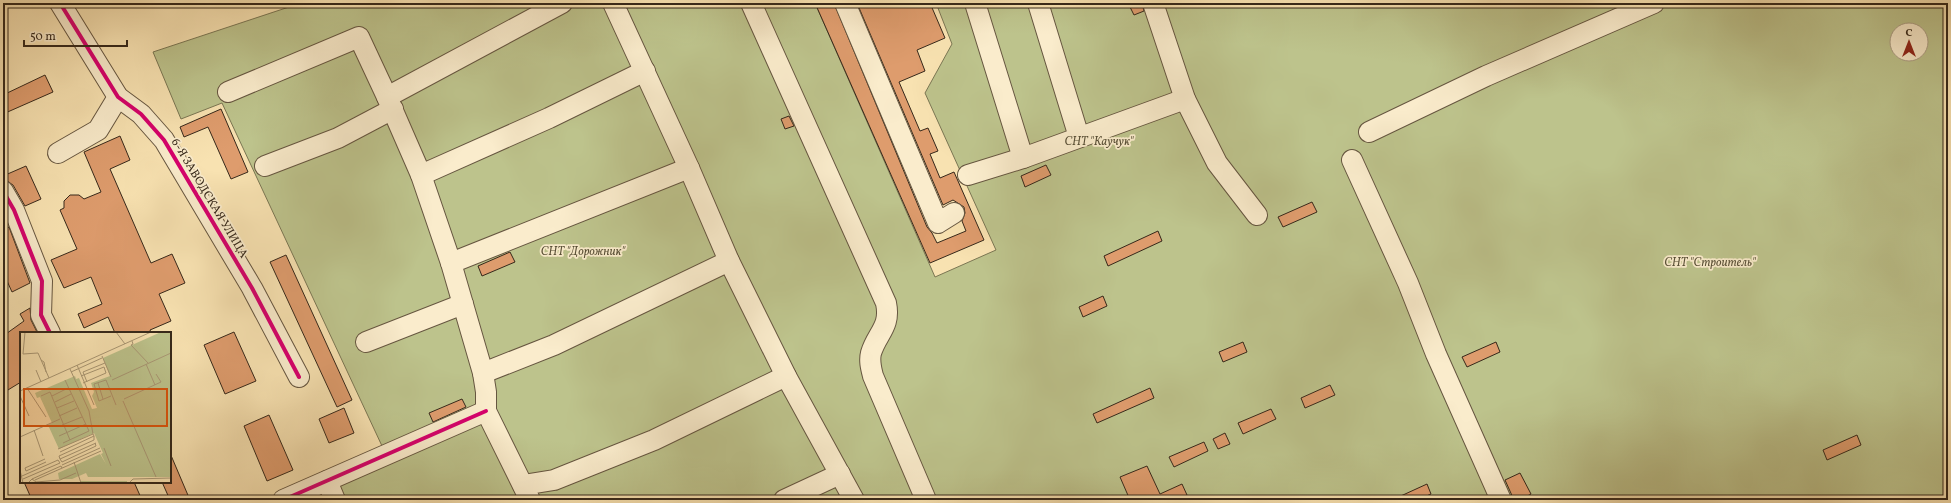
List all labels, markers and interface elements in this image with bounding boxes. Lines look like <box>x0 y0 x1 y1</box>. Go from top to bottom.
scale bar <box>24 22 127 48</box>
north arrow <box>1889 22 1929 62</box>
text: С <box>1905 26 1913 41</box>
text: 50 m <box>30 29 56 45</box>
park label: СНТ "Каучук" <box>1064 134 1135 150</box>
street label: 6-Я ЗАВОДСКАЯ УЛИЦА <box>167 136 252 262</box>
park label: СНТ "Дорожник" <box>541 244 626 260</box>
park label: СНТ "Строитель" <box>1664 255 1757 271</box>
inset map <box>20 332 171 483</box>

